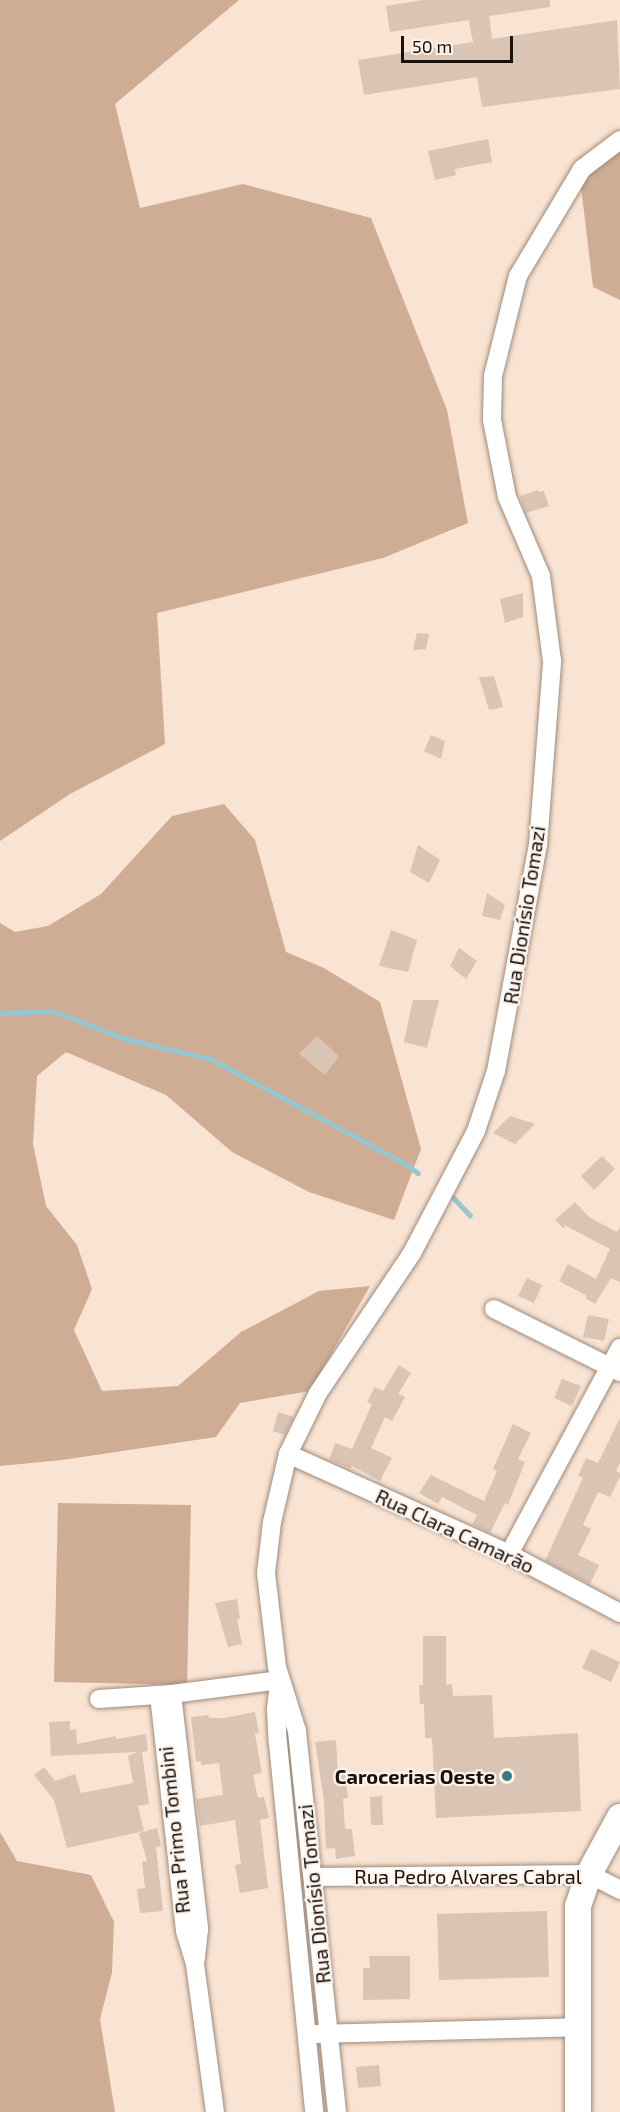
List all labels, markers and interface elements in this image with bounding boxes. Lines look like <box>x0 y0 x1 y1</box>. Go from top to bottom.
scale bar <box>404 24 516 62</box>
text: 50 m <box>412 35 452 57</box>
street label: Rua Dionísio Tomazi <box>498 824 550 1006</box>
street label: Rua Clara Camarão <box>372 1484 538 1578</box>
street label: Rua Primo Tombini <box>153 1745 195 1915</box>
place label: Carocerias Oeste <box>335 1764 495 1788</box>
marker: Carocerias Oeste <box>500 1769 514 1783</box>
street label: Rua Dionísio Tomazi <box>293 1803 335 1985</box>
street label: Rua Pedro Alvares Cabral <box>354 1864 582 1888</box>

